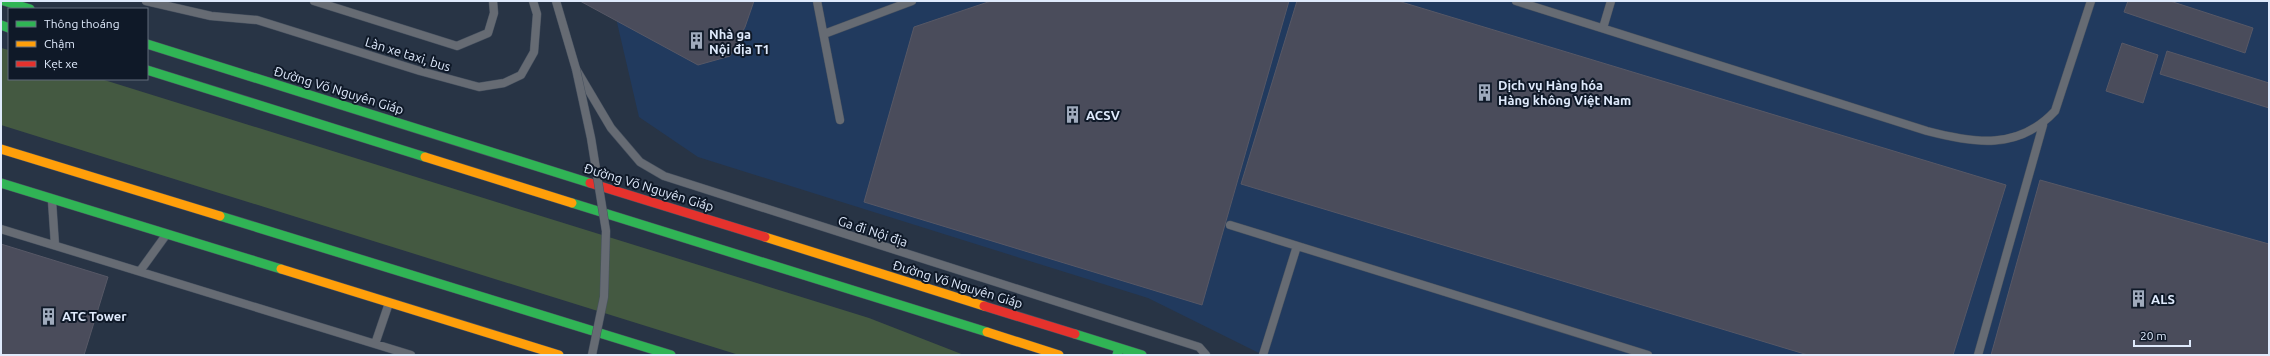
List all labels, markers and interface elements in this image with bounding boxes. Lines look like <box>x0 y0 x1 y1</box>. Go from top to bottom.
legend <box>8 8 148 80</box>
text: Thông thoáng <box>44 17 120 30</box>
place label: Nhà ga Nội địa T1 <box>709 27 770 56</box>
building icon: Nhà ga Nội địa T1 <box>686 31 706 51</box>
street label: Làn xe taxi, bus <box>363 34 453 75</box>
text: Chậm <box>44 37 75 51</box>
text: Kẹt xe <box>44 57 78 71</box>
street label: Đường Võ Nguyên Giáp <box>272 64 406 116</box>
place label: Dịch vụ Hàng hóa Hàng không Việt Nam <box>1498 78 1631 107</box>
building icon: Dịch vụ Hàng hóa Hàng không Việt Nam <box>1475 82 1495 102</box>
building icon: ACSV <box>1063 105 1083 125</box>
place label: ACSV <box>1086 108 1120 122</box>
street label: Đường Võ Nguyên Giáp <box>582 161 716 213</box>
street label: Ga đi Nội địa <box>836 213 910 250</box>
street label: Đường Võ Nguyên Giáp <box>891 258 1025 310</box>
building icon: ALS <box>2128 289 2148 309</box>
place label: ALS <box>2151 292 2175 306</box>
building icon: ATC Tower <box>39 306 59 326</box>
place label: ATC Tower <box>62 309 127 323</box>
scale bar <box>2134 322 2190 348</box>
text: 20 m <box>2140 329 2167 342</box>

